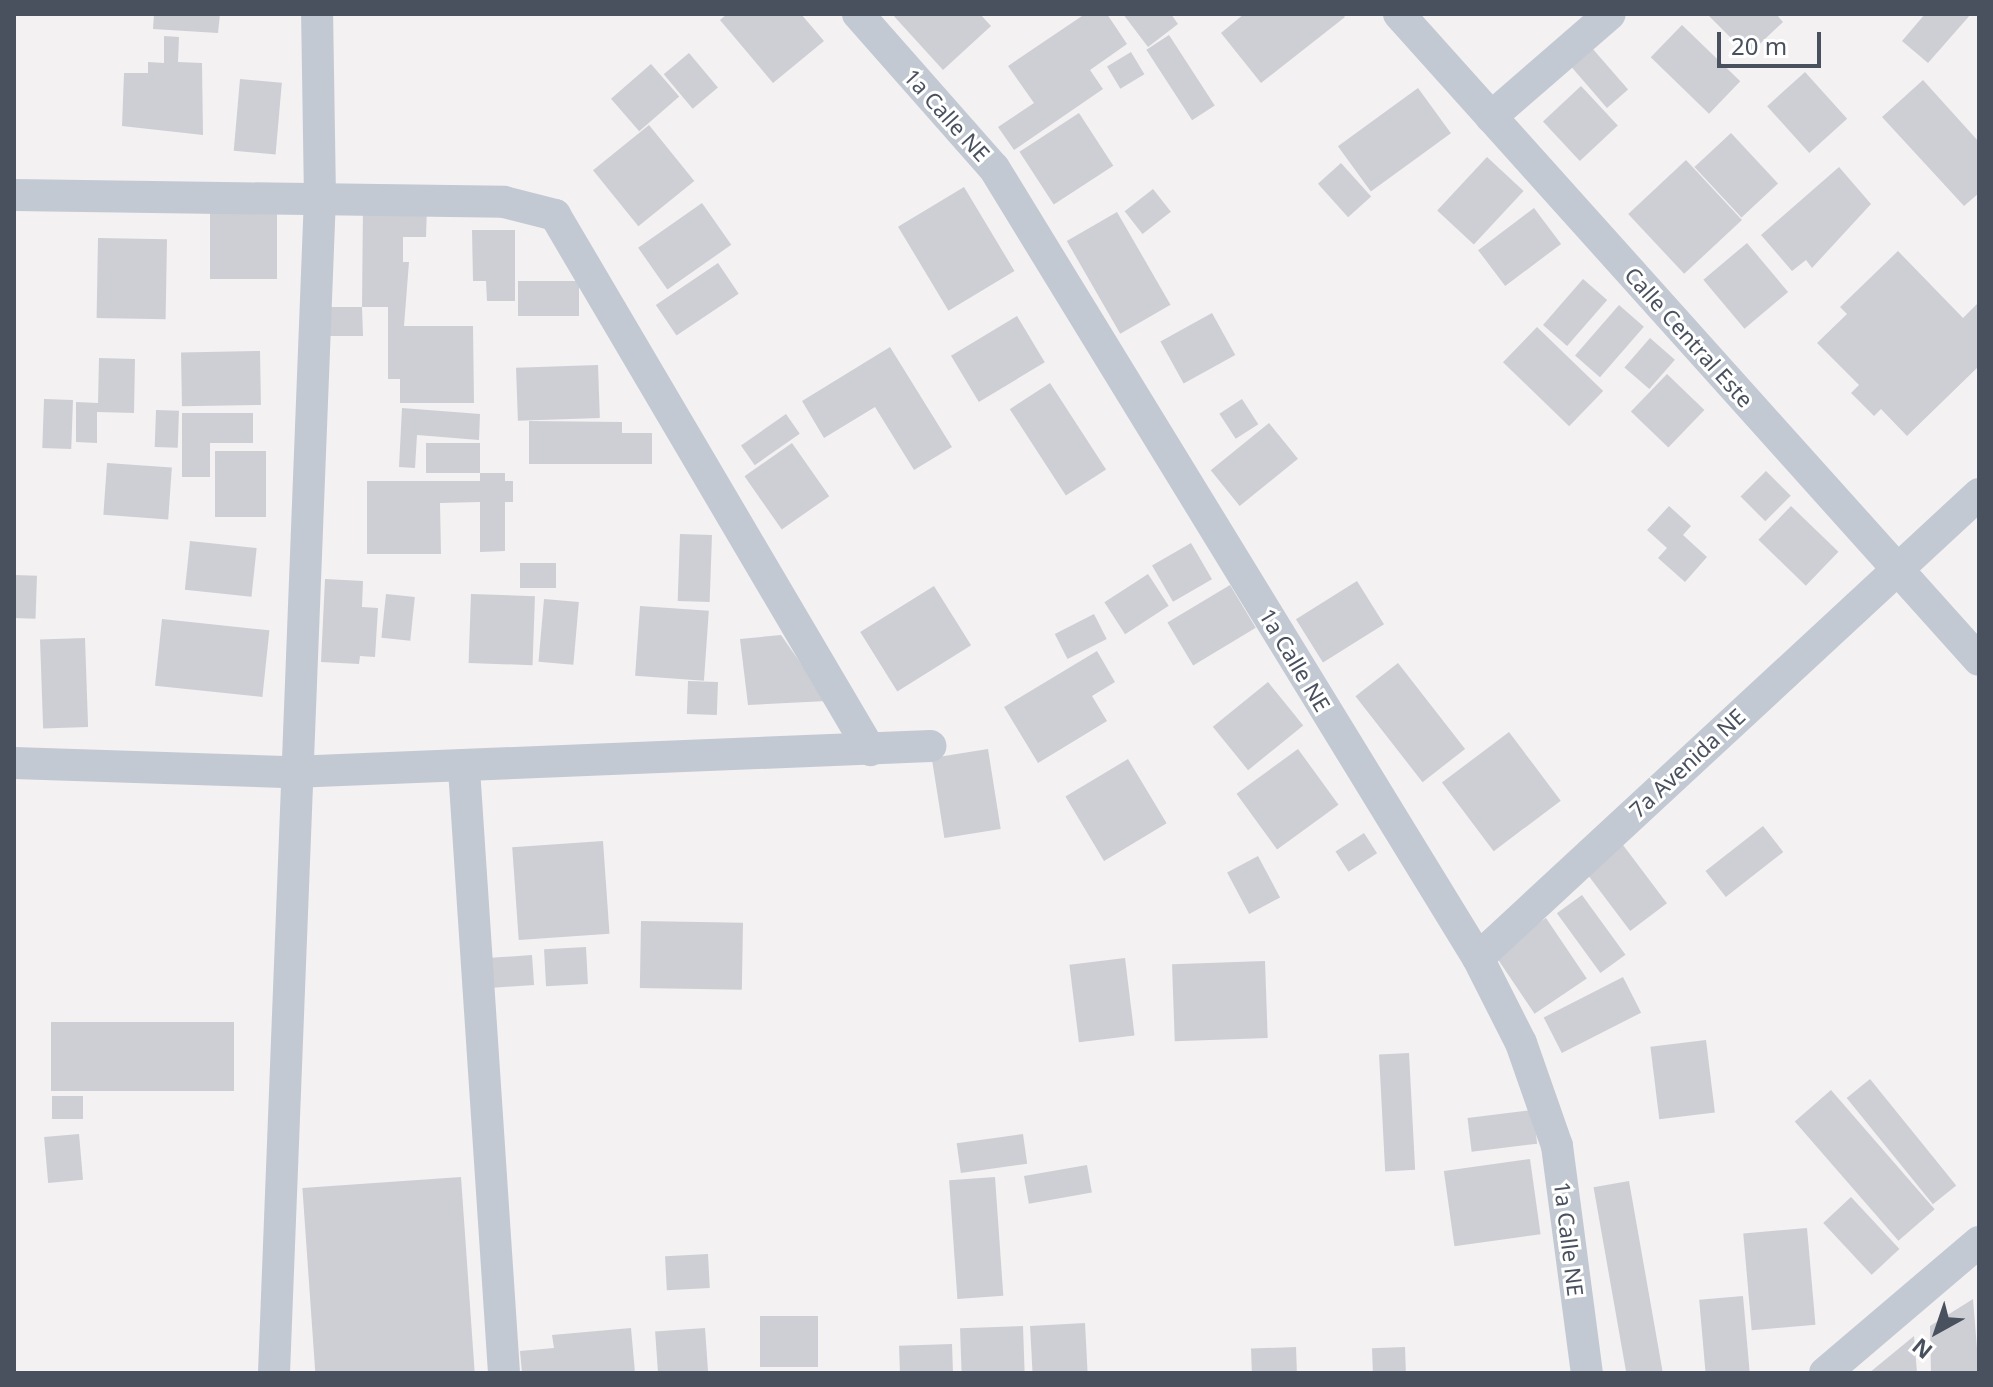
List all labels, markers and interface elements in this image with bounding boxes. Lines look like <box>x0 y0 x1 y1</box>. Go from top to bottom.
scale bar <box>1721 16 1825 66</box>
text: 20 m <box>1731 29 1787 62</box>
street label: 1a Calle NE <box>899 63 995 167</box>
street label: Calle Central Este <box>1619 262 1759 412</box>
street label: 1a Calle NE <box>1254 604 1336 716</box>
street label: 7a Avenida NE <box>1624 703 1750 823</box>
street label: 1a Calle NE <box>1549 1180 1589 1298</box>
north arrow <box>1897 1291 1977 1371</box>
text: N <box>1905 1332 1938 1367</box>

